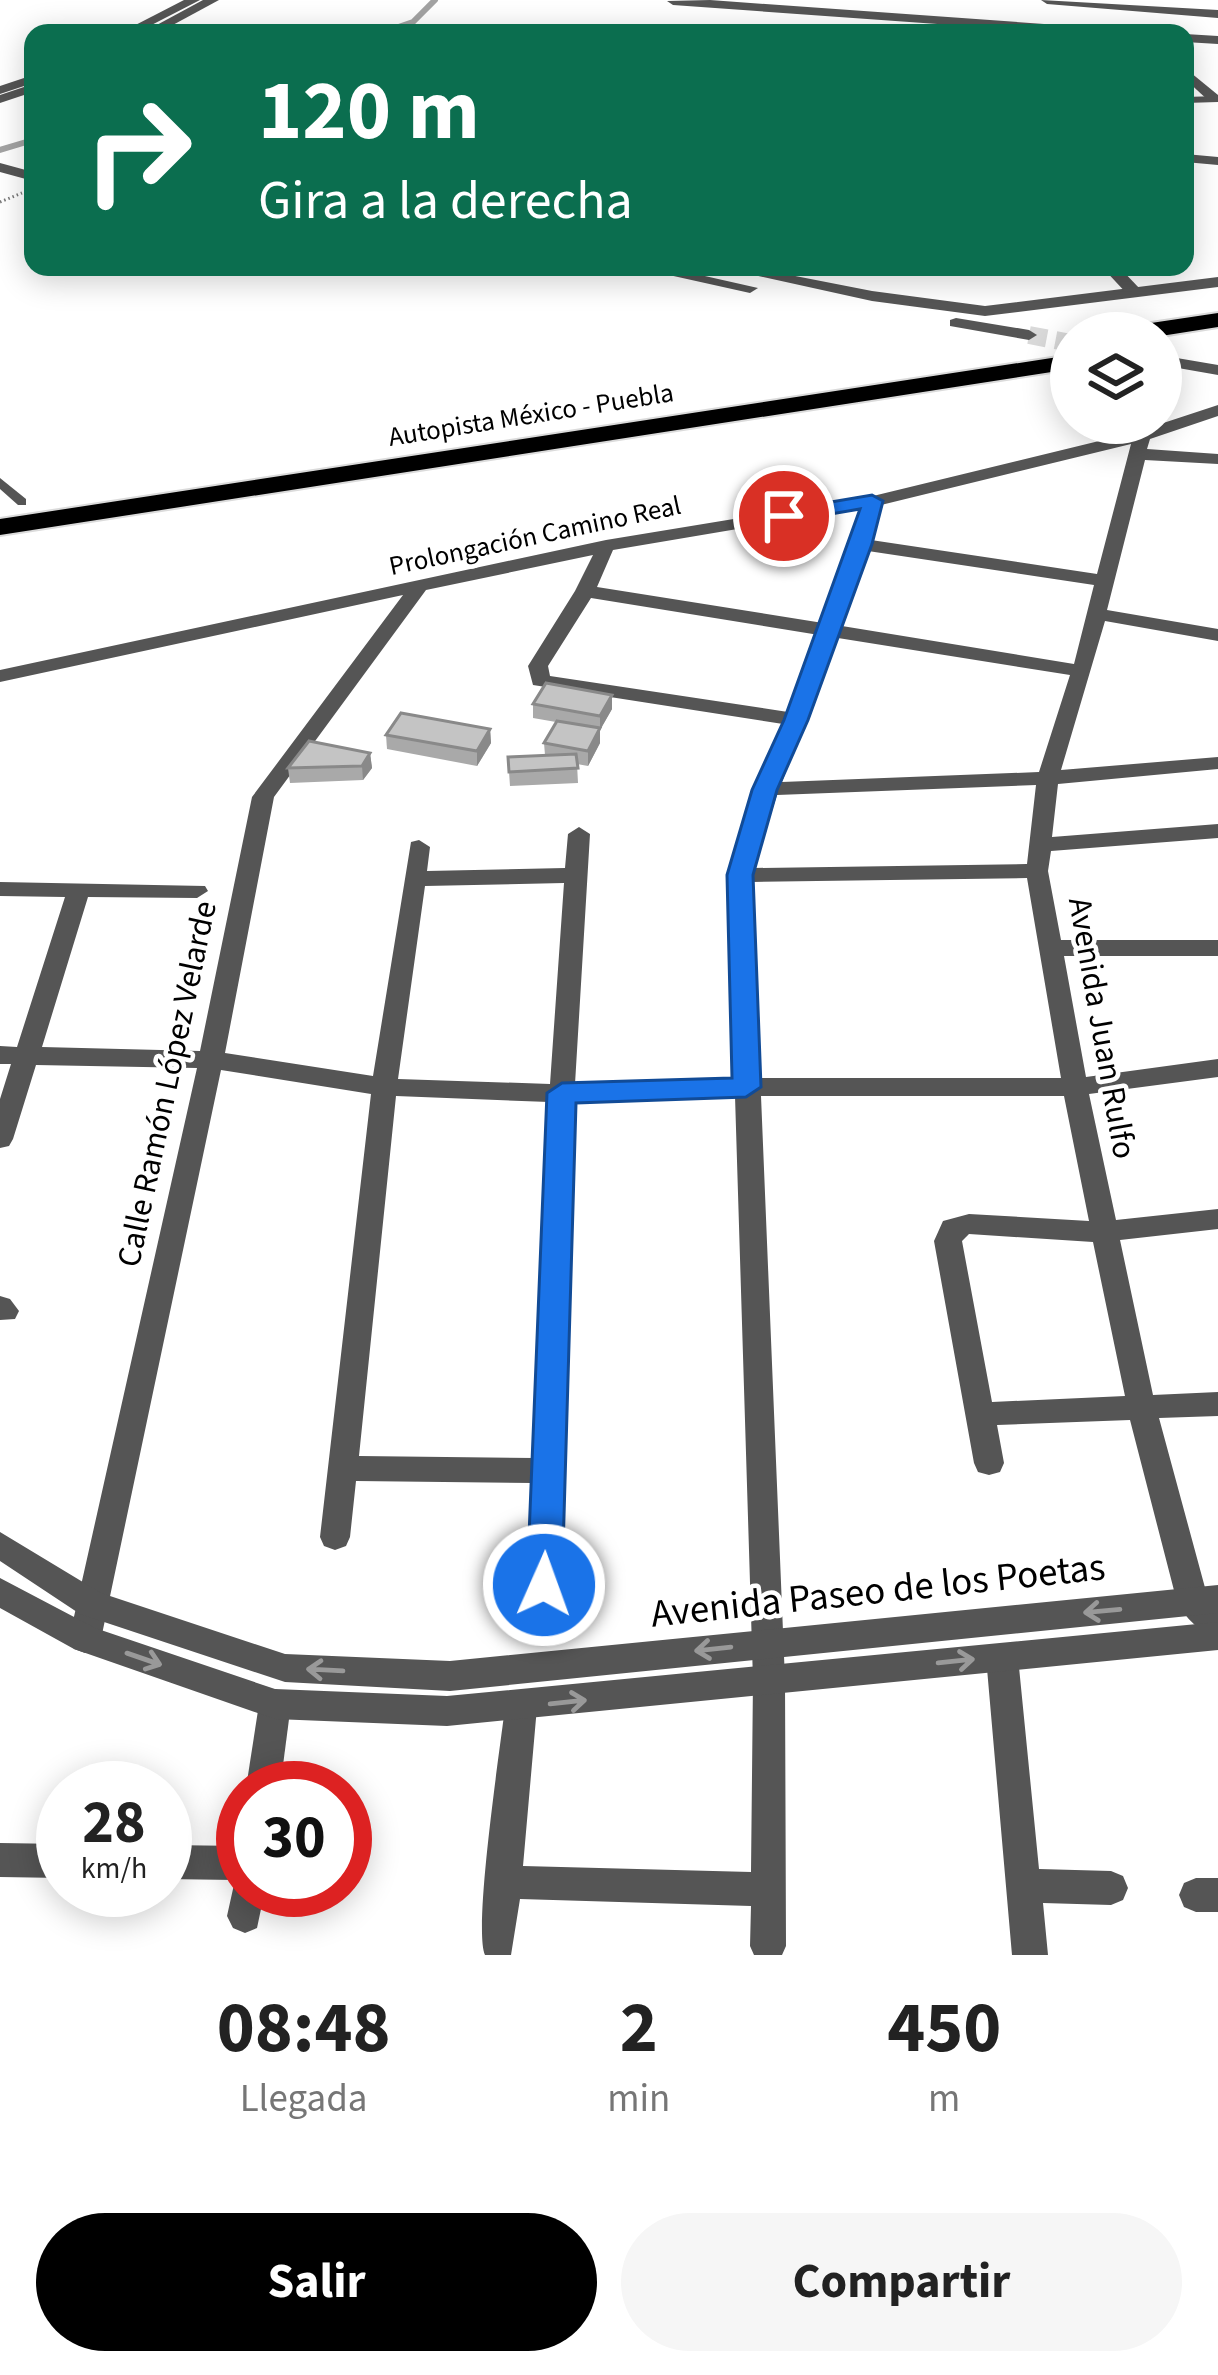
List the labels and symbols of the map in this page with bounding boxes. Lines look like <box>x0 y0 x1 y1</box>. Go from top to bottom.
street label: Autopista México - Puebla <box>386 373 676 457</box>
pin <box>733 465 835 567</box>
street label: Prolongación Camino Real <box>386 486 684 586</box>
street label: Avenida Juan Rulfo <box>1056 894 1148 1162</box>
street label: Calle Ramón López Velarde <box>105 897 229 1271</box>
position arrow <box>481 1522 607 1648</box>
street label: Avenida Paseo de los Poetas <box>648 1539 1108 1643</box>
one-way arrow <box>1083 1600 1122 1623</box>
one-way arrow <box>695 1638 734 1661</box>
one-way arrow <box>125 1650 162 1671</box>
one-way arrow <box>936 1650 975 1672</box>
one-way arrow <box>306 1658 345 1681</box>
one-way arrow <box>548 1690 587 1712</box>
speed limit sign: 30 <box>216 1761 372 1917</box>

